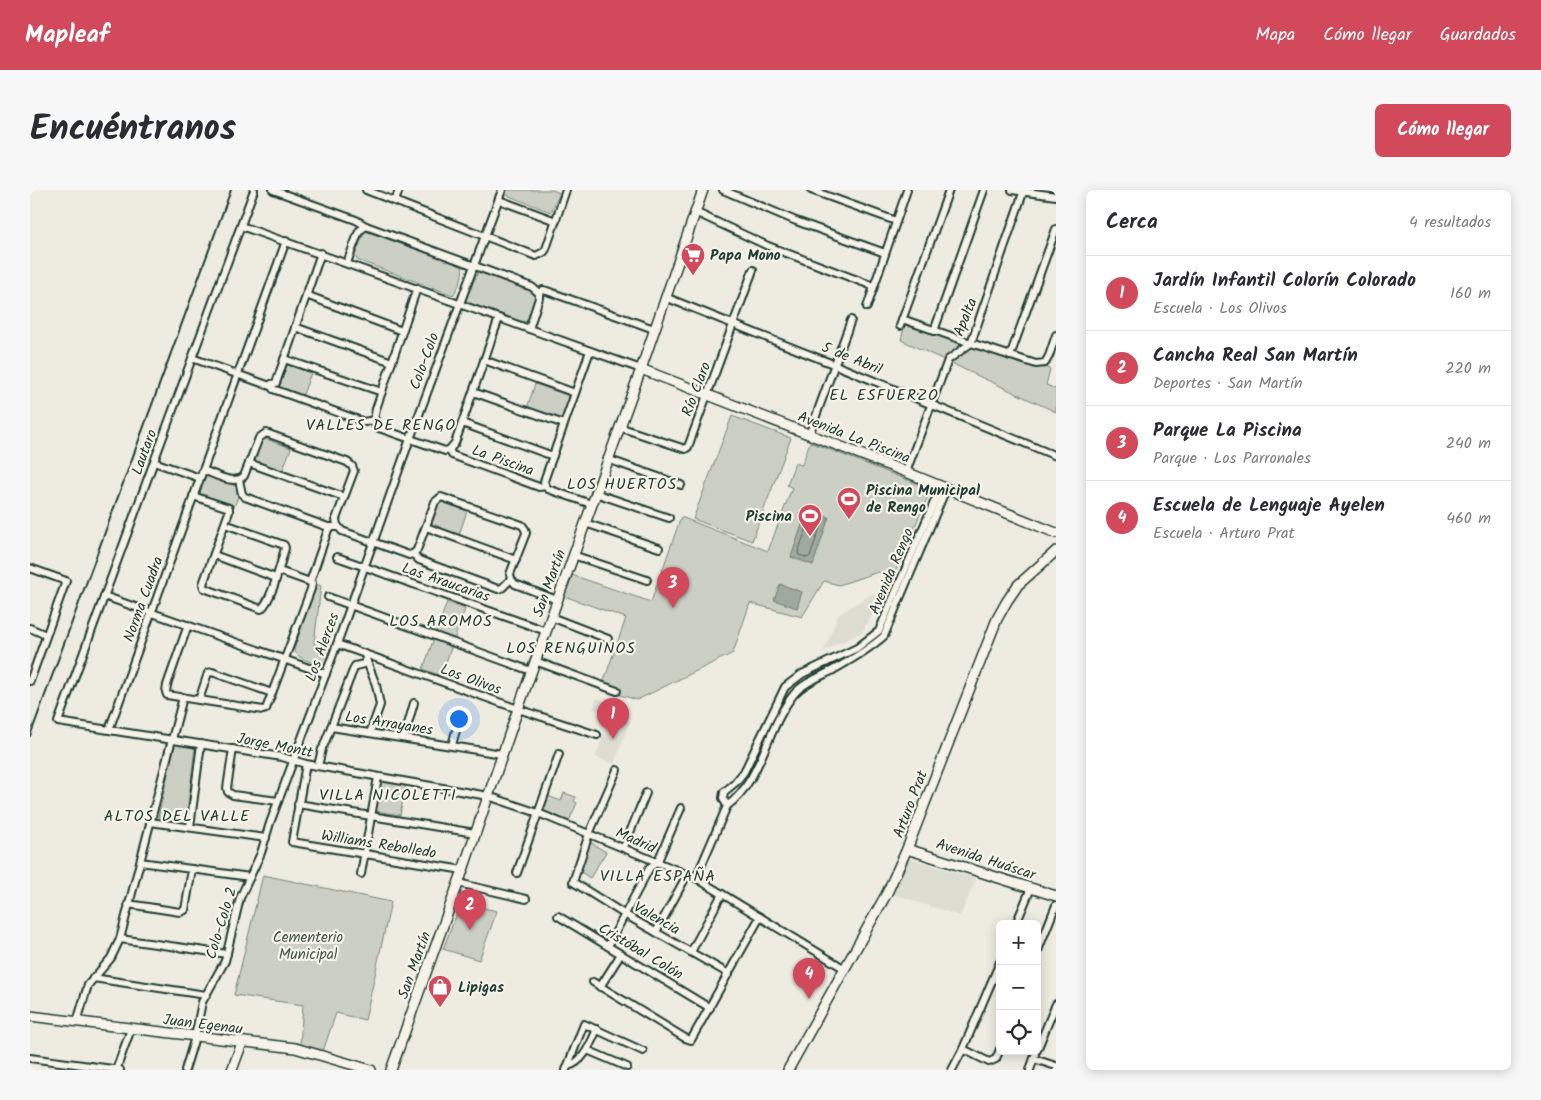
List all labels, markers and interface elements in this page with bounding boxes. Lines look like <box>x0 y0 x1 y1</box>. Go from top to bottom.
text: Mapleaf <box>25 16 109 55</box>
text: Mapa <box>1256 21 1295 50</box>
text: Cómo llegar <box>1323 21 1412 50</box>
text: Guardados <box>1440 21 1516 50</box>
text: Encuéntranos <box>30 102 236 158</box>
button: Cómo llegar <box>1375 104 1511 157</box>
text: Cerca <box>1106 206 1158 239</box>
text: 4 resultados <box>1409 210 1491 235</box>
supermarket icon: Papa Mono <box>680 242 706 276</box>
place label: Papa Mono <box>710 244 781 268</box>
text: Jardín Infantil Colorín Colorado <box>1153 266 1416 296</box>
text: 1 <box>1120 281 1124 306</box>
text: 160 m <box>1450 281 1491 306</box>
street label: Apalta <box>947 294 985 340</box>
text: Escuela · Los Olivos <box>1153 296 1287 321</box>
street label: Colo-Colo <box>404 329 446 393</box>
street label: 5 de Abril <box>818 336 886 382</box>
text: Cancha Real San Martín <box>1153 341 1358 371</box>
text: 2 <box>1117 356 1127 381</box>
text: 220 m <box>1445 356 1491 381</box>
street label: Río Claro <box>676 358 718 420</box>
text: Deportes · San Martín <box>1153 371 1302 396</box>
district label: EL ESFUERZO <box>829 383 939 408</box>
street label: Avenida La Piscina <box>794 405 913 470</box>
district label: VALLES DE RENGO <box>306 413 456 438</box>
text: Parque La Piscina <box>1153 416 1302 446</box>
street label: Lautaro <box>126 426 164 479</box>
text: 3 <box>1118 431 1126 456</box>
text: 240 m <box>1446 431 1491 456</box>
street label: La Piscina <box>468 439 537 483</box>
text: Parque · Los Parronales <box>1153 446 1311 471</box>
district label: LOS HUERTOS <box>567 472 677 497</box>
place label: Piscina Municipal de Rengo <box>866 479 980 520</box>
sports icon: Piscina Municipal de Rengo <box>836 486 862 520</box>
text: Escuela de Lenguaje Ayelen <box>1153 491 1385 521</box>
sports icon: Piscina <box>797 503 823 537</box>
place label: Piscina <box>746 505 792 529</box>
text: 4 <box>1118 506 1126 531</box>
text: 460 m <box>1446 506 1491 531</box>
text: Escuela · Arturo Prat <box>1153 521 1295 546</box>
street label: Avenida Rengo <box>863 524 921 618</box>
street label: San Martín <box>527 546 573 620</box>
street label: Norma Cuadra <box>117 553 171 646</box>
street label: Las Araucarias <box>398 557 493 609</box>
pin: 3 <box>657 567 689 608</box>
street label: Los Alerces <box>299 609 347 685</box>
district label: LOS AROMOS <box>389 609 493 634</box>
district label: LOS RENGUINOS <box>506 636 636 661</box>
street label: Los Olivos <box>437 658 505 702</box>
pin: 1 <box>597 698 629 739</box>
street label: Los Arrayanes <box>343 705 435 743</box>
your location <box>446 706 472 732</box>
street label: Jorge Montt <box>235 727 315 765</box>
street label: Arturo Prat <box>887 767 935 842</box>
district label: VILLA NICOLETTI <box>319 783 457 808</box>
district label: ALTOS DEL VALLE <box>104 804 250 829</box>
street label: Madrid <box>611 821 660 861</box>
street label: Williams Rebolledo <box>320 824 438 866</box>
street label: Avenida Huáscar <box>933 833 1040 888</box>
district label: VILLA ESPAÑA <box>600 864 716 889</box>
street label: Colo-Colo 2 <box>200 884 244 962</box>
pin: 2 <box>454 889 486 930</box>
street label: Valencia <box>629 896 684 942</box>
street label: Cristóbal Colón <box>593 917 688 987</box>
map controls <box>996 920 1041 1055</box>
button: + <box>996 920 1041 965</box>
park label: Cementerio Municipal <box>273 926 343 967</box>
street label: San Martín <box>392 928 438 1002</box>
pin: 4 <box>793 958 825 999</box>
button: − <box>996 965 1041 1010</box>
shop icon: Lipigas <box>427 974 453 1008</box>
place label: Lipigas <box>458 976 504 1000</box>
street label: Juan Egenau <box>162 1008 244 1042</box>
button: locate <box>996 1010 1041 1055</box>

